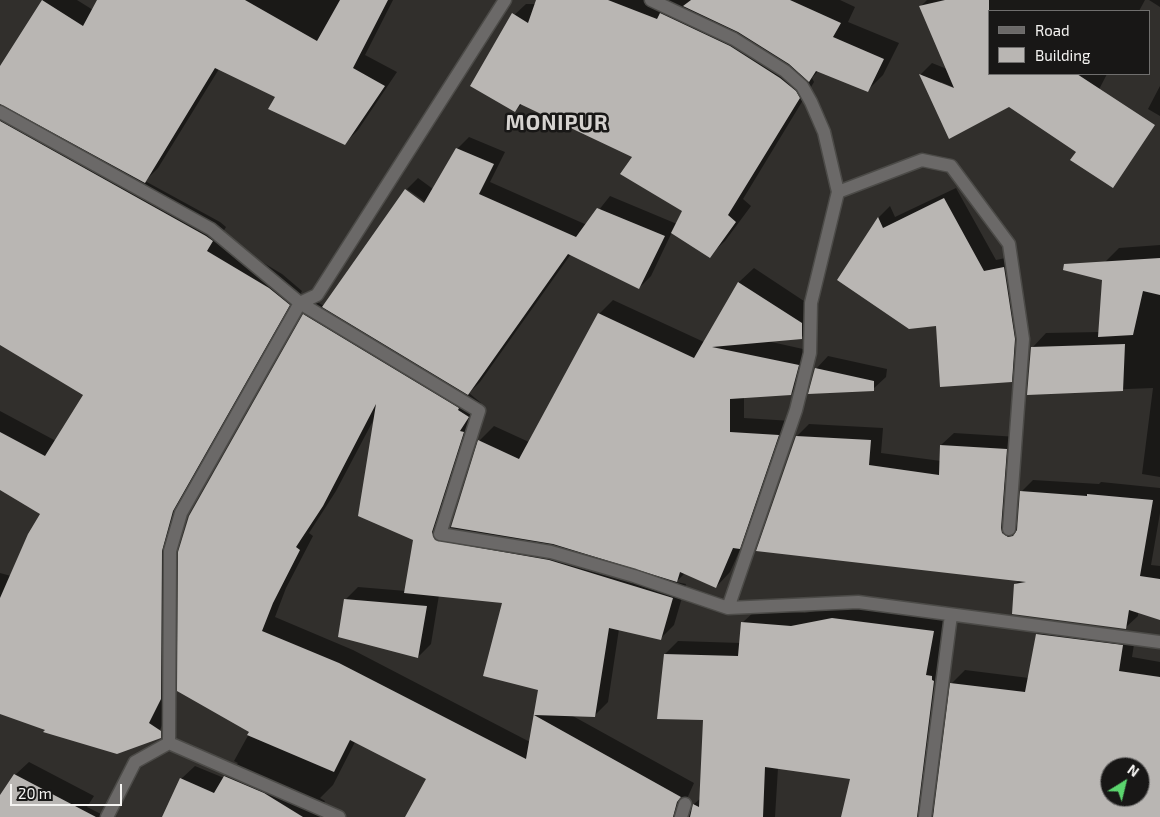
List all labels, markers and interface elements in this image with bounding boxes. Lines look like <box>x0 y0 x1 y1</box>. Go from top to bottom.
legend <box>988 10 1150 75</box>
text: Road <box>1035 21 1070 39</box>
text: Building <box>1035 46 1090 64</box>
district label: MONIPUR <box>505 110 609 136</box>
north arrow <box>1100 757 1150 807</box>
text: N <box>1124 760 1143 780</box>
scale bar <box>12 774 125 806</box>
text: 20 m <box>18 784 52 802</box>

